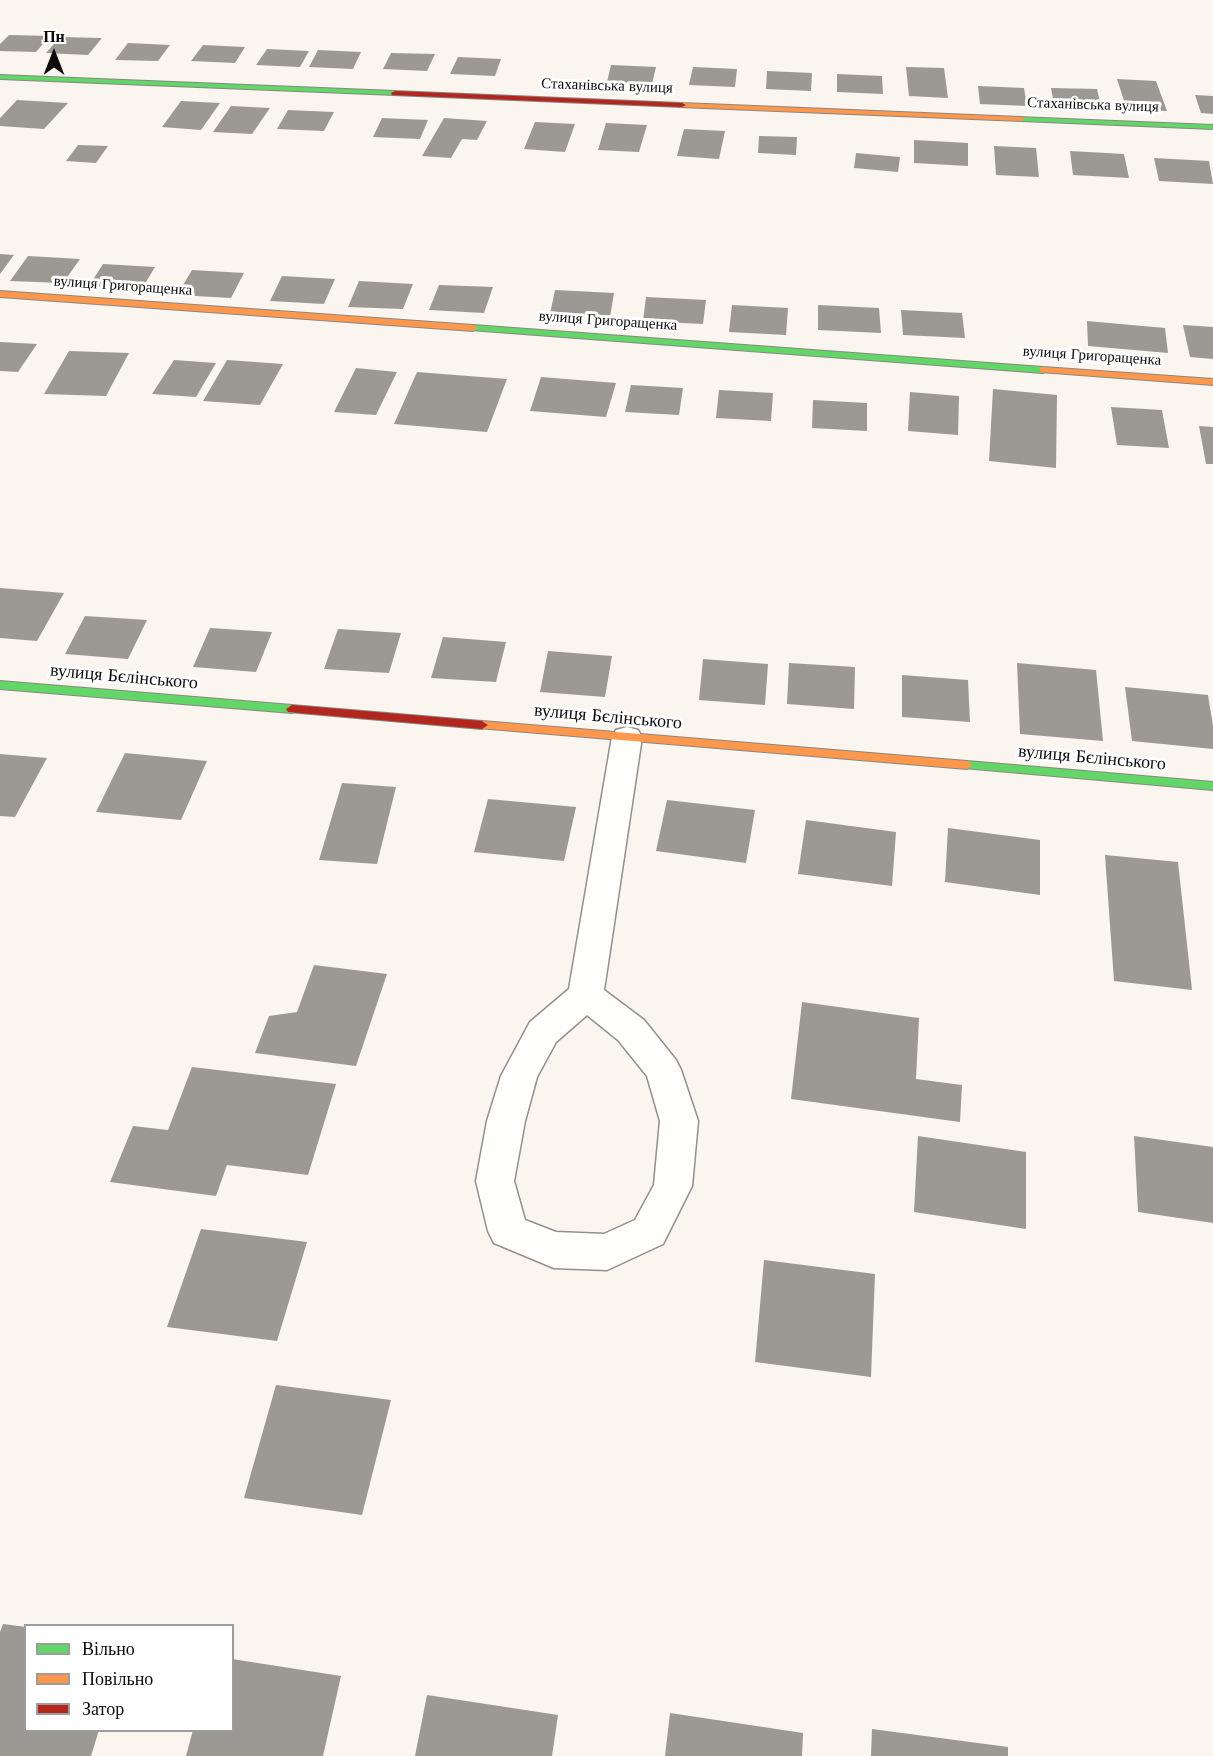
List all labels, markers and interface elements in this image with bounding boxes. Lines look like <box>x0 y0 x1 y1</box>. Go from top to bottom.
north arrow <box>24 24 84 84</box>
text: Пн <box>43 26 65 46</box>
street label: Стаханівська вулиця <box>541 75 673 97</box>
street label: Стаханівська вулиця <box>1027 94 1159 116</box>
street label: вулиця Григоращенка <box>53 272 193 300</box>
street label: вулиця Григоращенка <box>538 307 678 335</box>
street label: вулиця Григоращенка <box>1022 342 1162 370</box>
street label: вулиця Бєлінського <box>49 660 199 694</box>
street label: вулиця Бєлінського <box>533 700 683 734</box>
street label: вулиця Бєлінського <box>1017 741 1167 775</box>
legend <box>24 1624 234 1732</box>
text: Вільно <box>82 1638 135 1660</box>
text: Повільно <box>82 1668 153 1690</box>
text: Затор <box>82 1698 124 1720</box>

